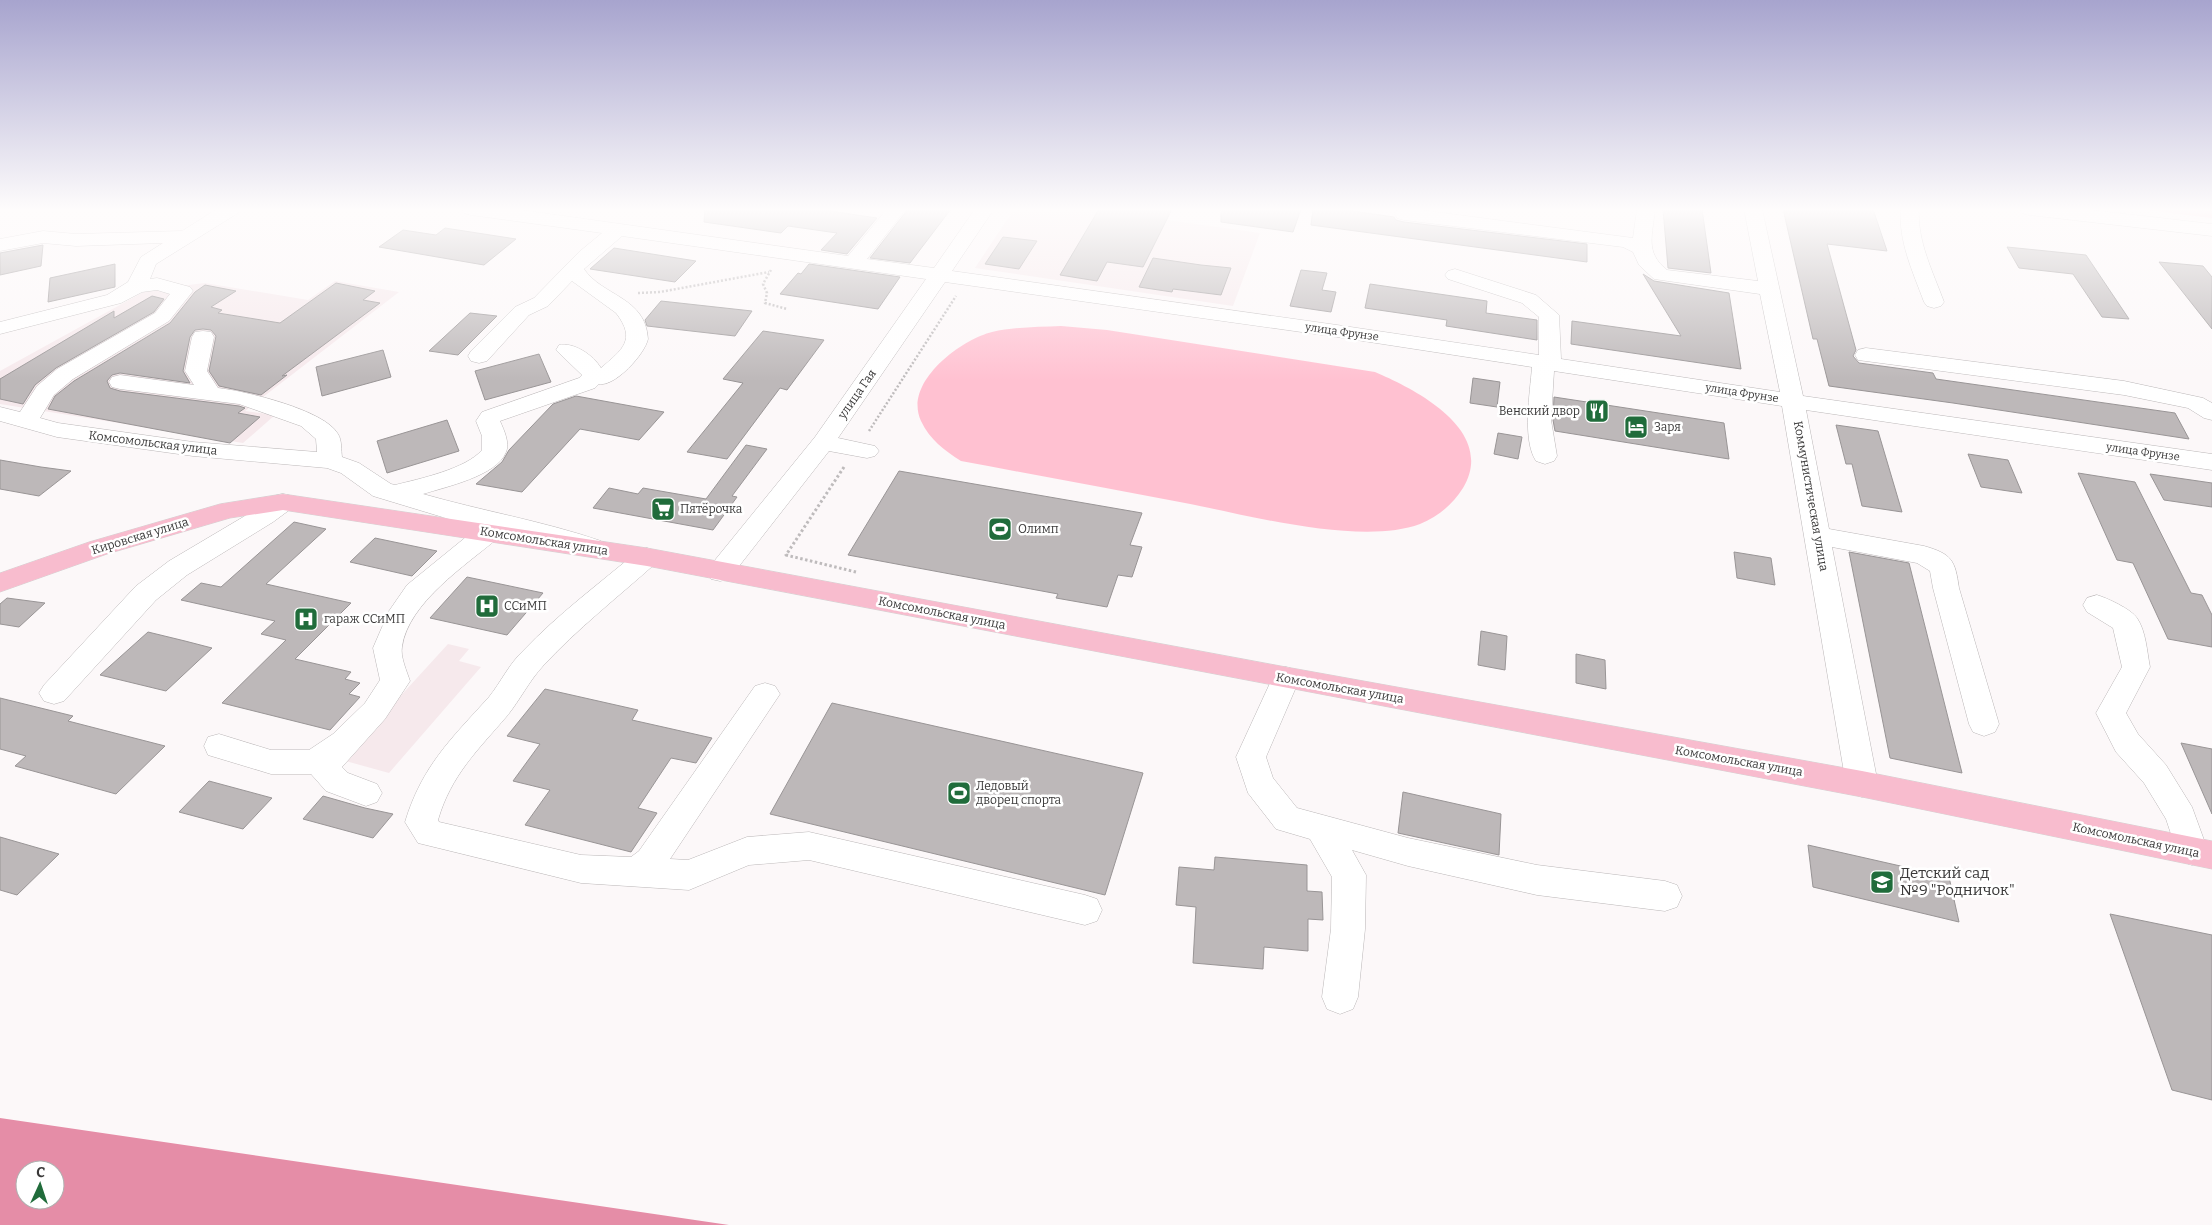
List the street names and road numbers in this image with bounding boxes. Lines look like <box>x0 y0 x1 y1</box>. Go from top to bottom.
street label: улица Фрунзе <box>1303 320 1380 344</box>
street label: улица Гая <box>834 366 879 422</box>
street label: улица Фрунзе <box>1703 381 1780 405</box>
street label: Коммунистическая улица <box>1791 420 1831 573</box>
street label: Комсомольская улица <box>88 428 218 458</box>
street label: улица Фрунзе <box>2104 440 2181 464</box>
street label: Кировская улица <box>90 514 191 557</box>
street label: Комсомольская улица <box>479 524 609 558</box>
street label: Комсомольская улица <box>877 594 1007 632</box>
street label: Комсомольская улица <box>1275 670 1405 706</box>
street label: Комсомольская улица <box>1674 743 1804 779</box>
street label: Комсомольская улица <box>2071 820 2201 860</box>

